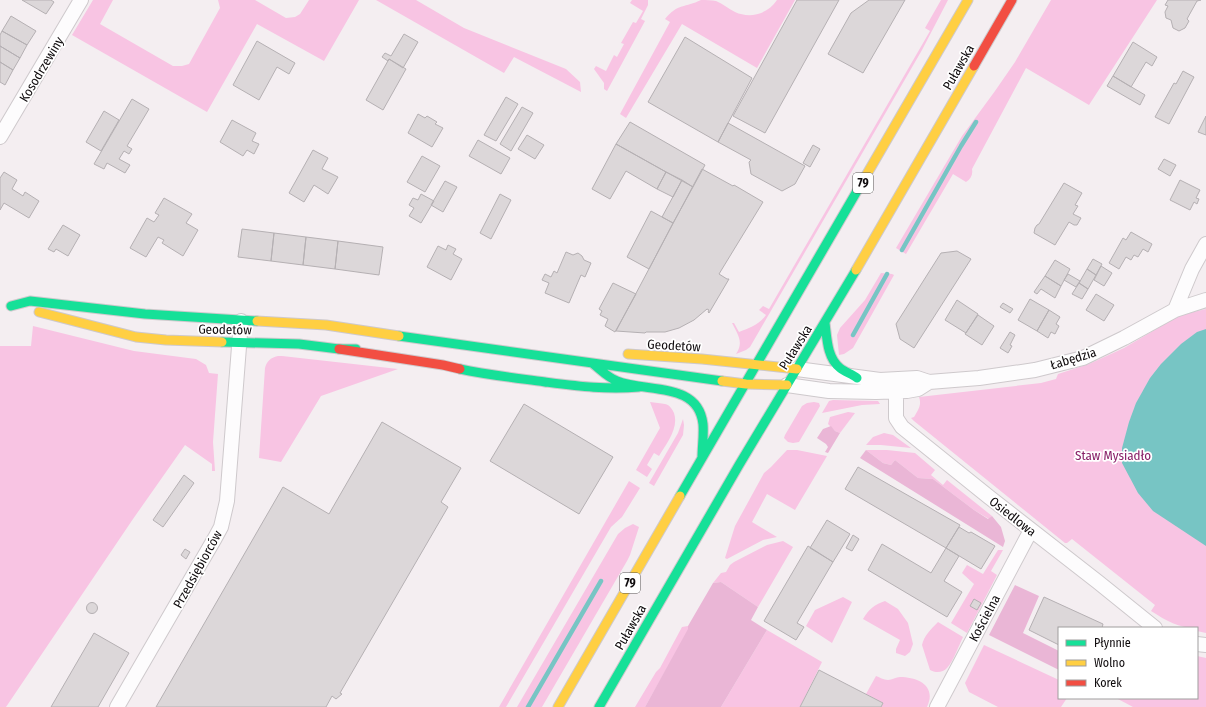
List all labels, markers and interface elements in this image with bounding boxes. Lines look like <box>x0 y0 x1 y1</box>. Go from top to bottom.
street label: Kosodrzewiny <box>16 34 67 104</box>
street label: Puławska <box>940 42 977 92</box>
road number: 79 <box>853 173 873 193</box>
street label: Geodetów <box>198 322 252 337</box>
street label: Puławska <box>776 322 815 372</box>
street label: Geodetów <box>647 337 702 354</box>
street label: Łabędzia <box>1048 344 1098 373</box>
park label: Staw Mysiadło <box>1075 448 1151 463</box>
street label: Osiedlowa <box>986 493 1039 539</box>
street label: Przedsiębiorców <box>170 527 225 611</box>
road number: 79 <box>620 573 640 593</box>
street label: Kościelna <box>966 592 1003 644</box>
street label: Puławska <box>612 602 649 652</box>
legend <box>1058 627 1198 699</box>
text: Płynnie <box>1094 636 1131 650</box>
text: Wolno <box>1094 656 1125 670</box>
text: Korek <box>1094 676 1122 690</box>

